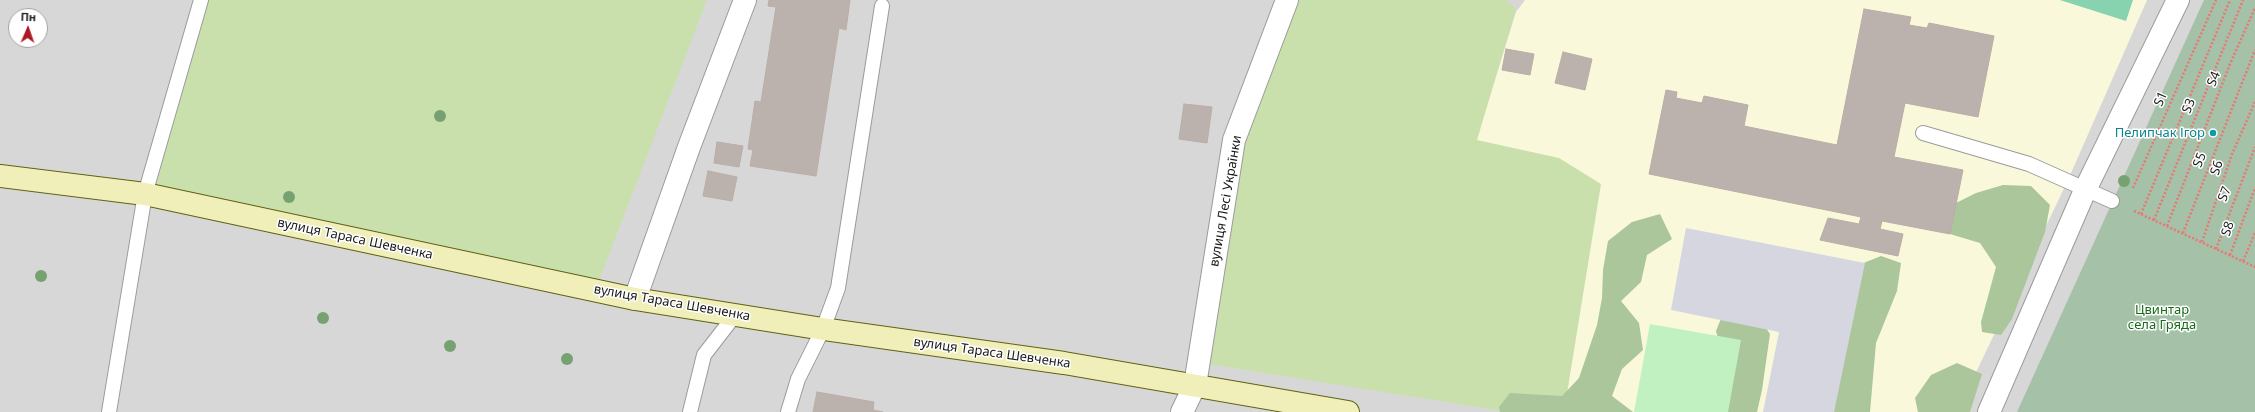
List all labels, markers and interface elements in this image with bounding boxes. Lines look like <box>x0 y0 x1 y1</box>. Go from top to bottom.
north arrow <box>8 8 48 48</box>
text: Пн <box>20 9 36 24</box>
street label: S4 <box>2204 69 2224 89</box>
street label: S1 <box>2151 89 2171 109</box>
street label: S3 <box>2179 96 2199 116</box>
place label: Пелипчак Ігор <box>2115 125 2205 141</box>
marker: Пелипчак Ігор <box>2208 128 2218 138</box>
street label: вулиця Лесі Українки <box>1207 134 1245 268</box>
street label: S5 <box>2190 150 2210 170</box>
street label: S6 <box>2207 159 2227 177</box>
street label: S7 <box>2215 184 2235 204</box>
street label: вулиця Тараса Шевченка <box>276 215 434 263</box>
street label: S8 <box>2218 220 2238 238</box>
street label: вулиця Тараса Шевченка <box>593 282 751 324</box>
park label: Цвинтар села Гряда <box>2128 302 2196 333</box>
street label: вулиця Тараса Шевченка <box>912 334 1072 372</box>

